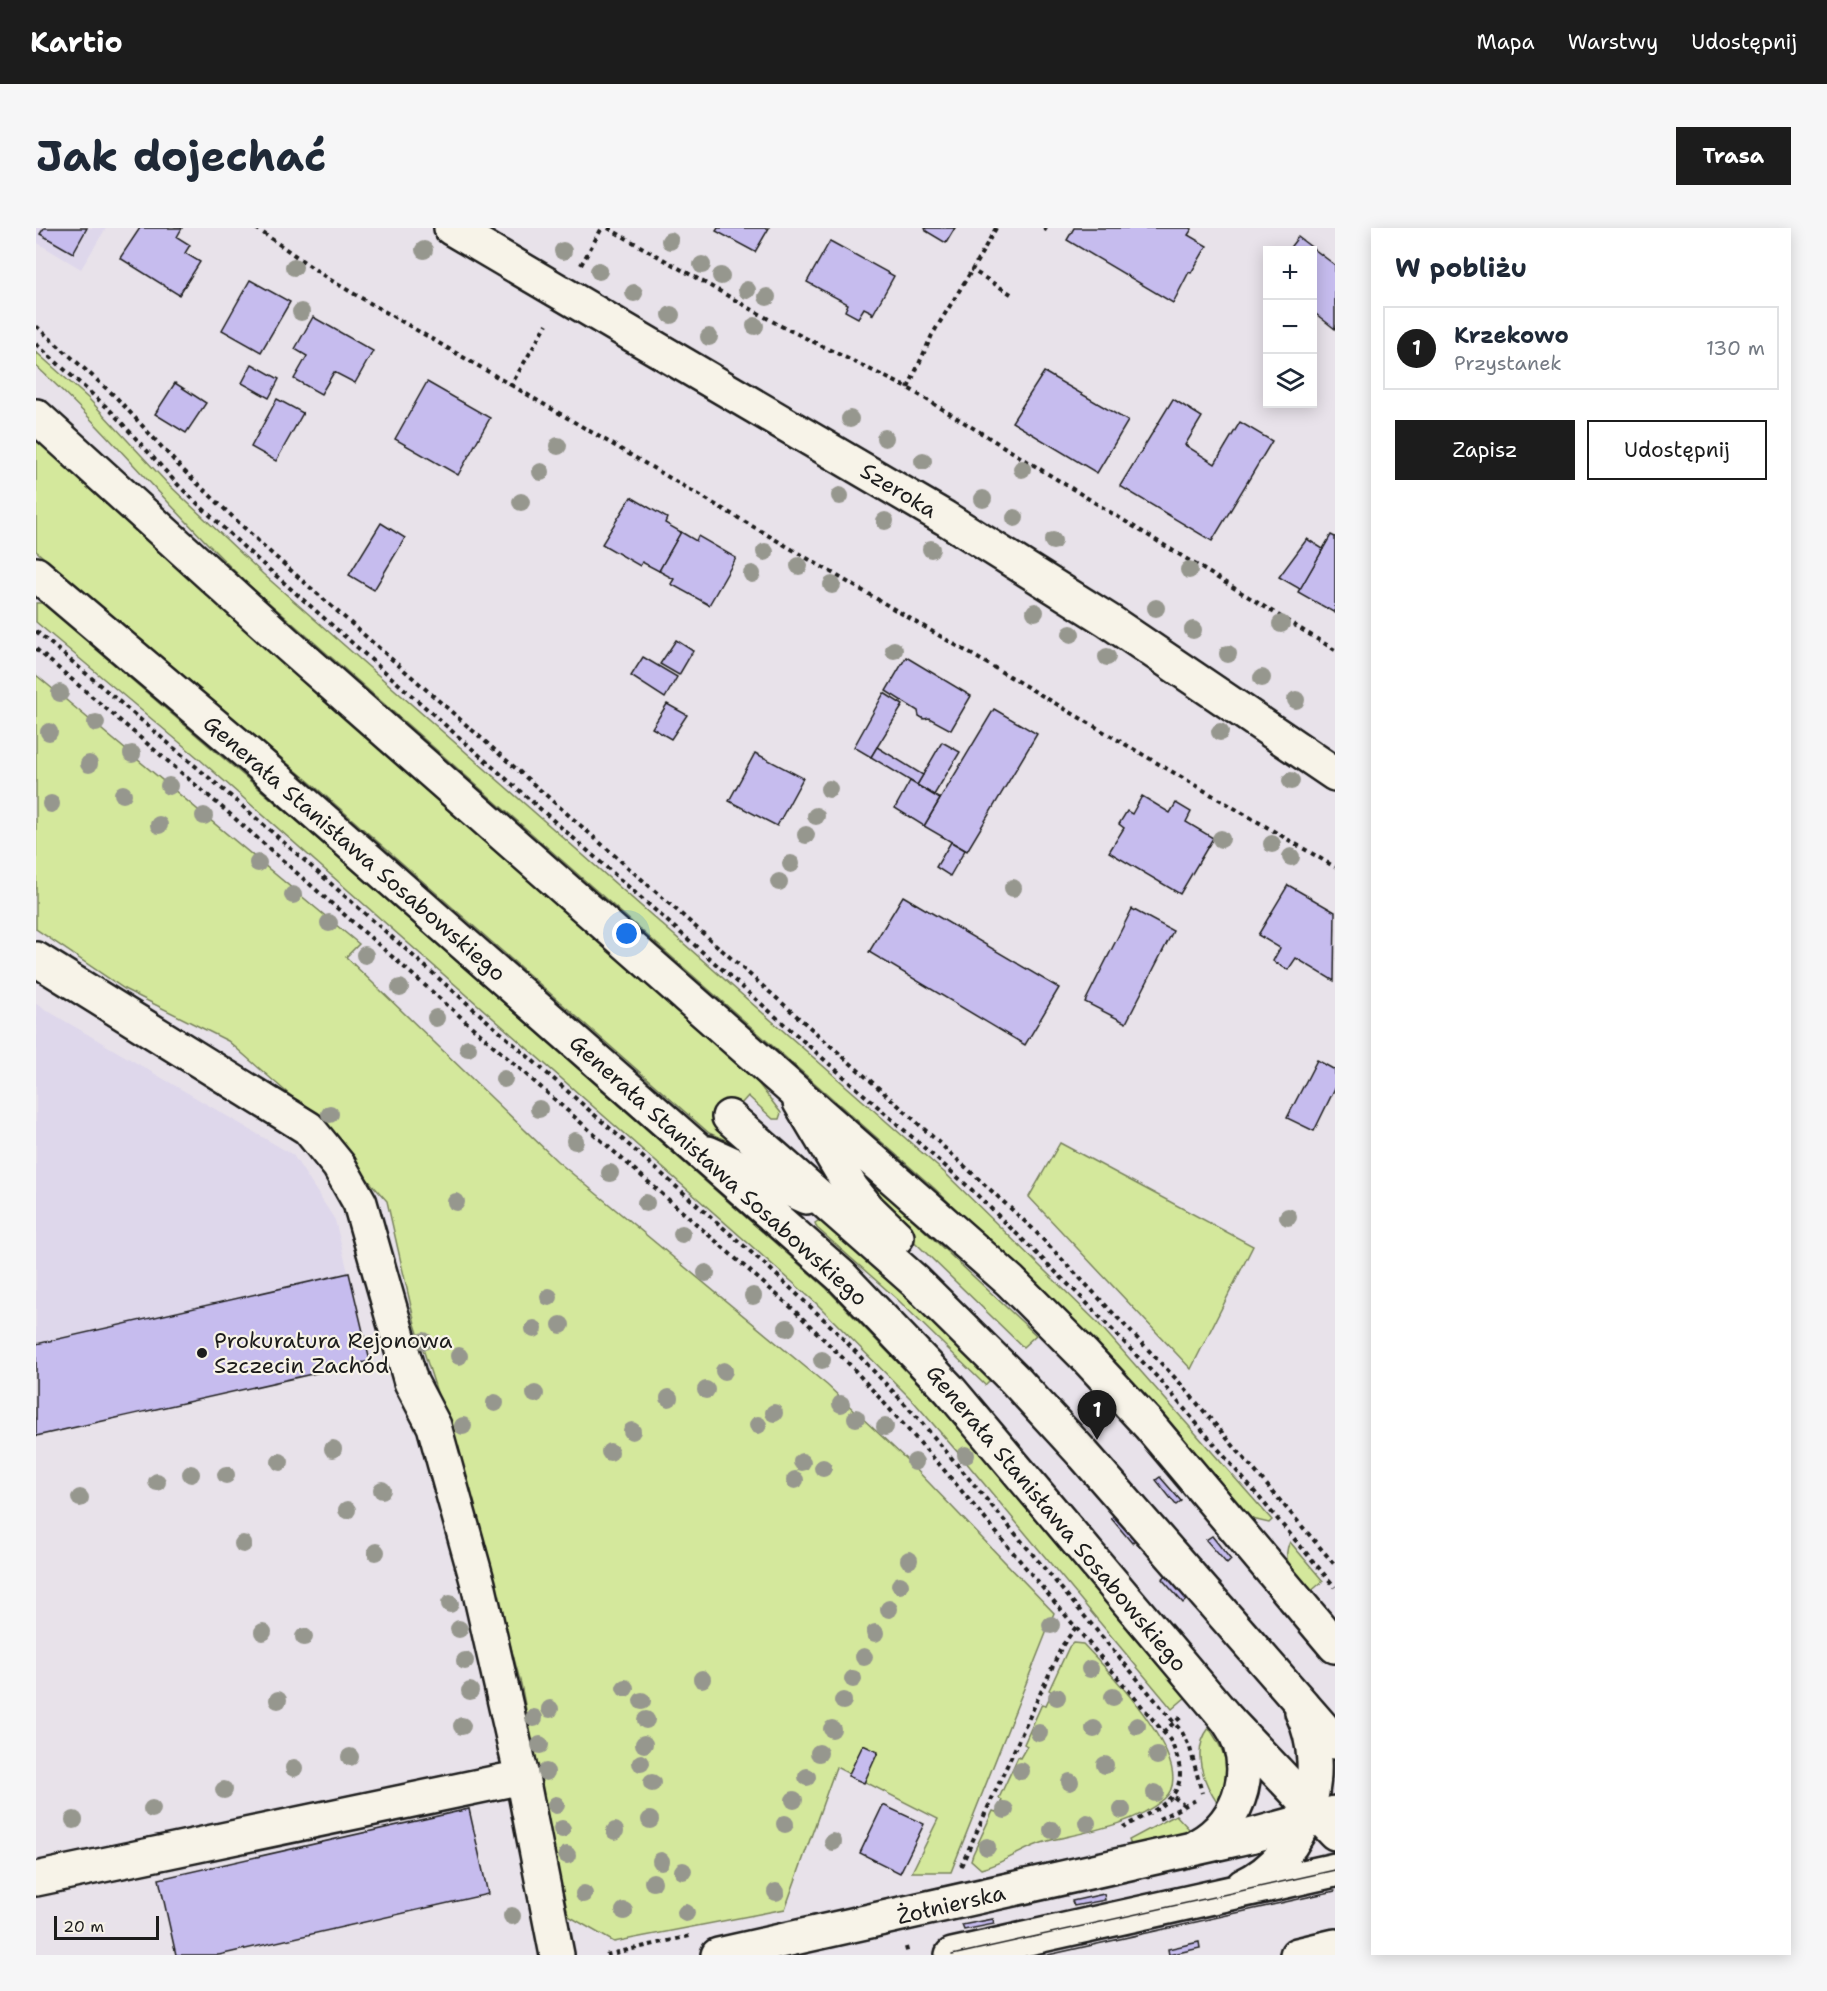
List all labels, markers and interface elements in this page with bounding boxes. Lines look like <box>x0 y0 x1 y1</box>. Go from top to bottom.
text: Kartio <box>30 23 123 61</box>
text: Mapa <box>1477 28 1535 56</box>
text: Warstwy <box>1568 28 1658 56</box>
text: Udostępnij <box>1691 28 1797 56</box>
button: Trasa <box>1676 127 1791 185</box>
text: Jak dojechać <box>36 128 326 184</box>
map controls <box>1263 246 1317 408</box>
button: + <box>1263 246 1317 300</box>
text: W pobliżu <box>1395 250 1527 285</box>
button: − <box>1263 300 1317 354</box>
text: Krzekowo <box>1454 321 1569 350</box>
text: 1 <box>1412 335 1421 361</box>
text: 130 m <box>1706 335 1765 361</box>
text: Przystanek <box>1454 350 1562 376</box>
button: layers <box>1263 354 1317 408</box>
button: Zapisz <box>1395 420 1575 480</box>
button: Udostępnij <box>1587 420 1767 480</box>
street label: Szeroka <box>855 456 943 525</box>
street label: Generała Stanisława Sosabowskiego <box>197 709 512 988</box>
your location <box>612 919 641 948</box>
street label: Generała Stanisława Sosabowskiego <box>563 1028 874 1312</box>
place label: Prokuratura Rejonowa Szczecin Zachód <box>214 1326 453 1380</box>
marker: Prokuratura Rejonowa Szczecin Zachód <box>195 1346 209 1360</box>
street label: Generała Stanisława Sosabowskiego <box>920 1359 1194 1678</box>
pin: 1 <box>1078 1390 1116 1440</box>
street label: Żołnierska <box>894 1878 1009 1931</box>
scale bar <box>54 1913 159 1940</box>
text: 20 m <box>63 1916 104 1937</box>

